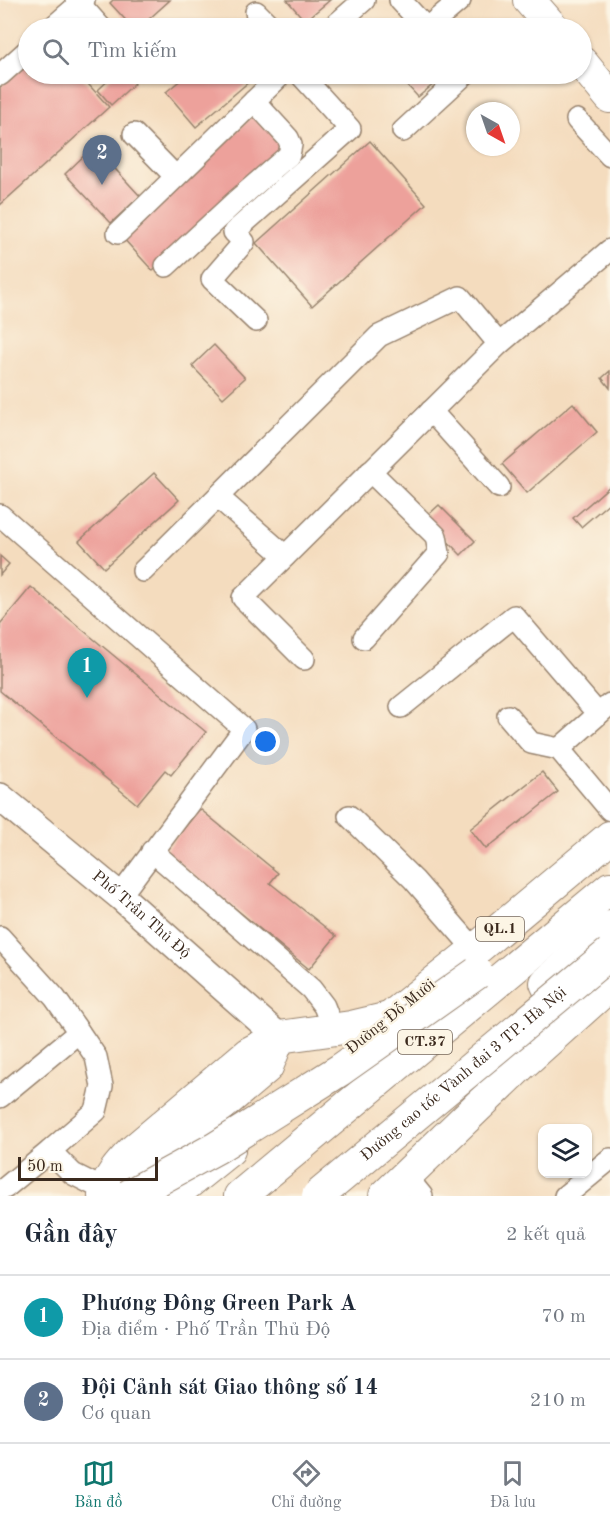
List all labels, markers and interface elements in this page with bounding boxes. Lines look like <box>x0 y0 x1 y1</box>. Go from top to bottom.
search box <box>18 18 592 84</box>
icon: search <box>39 35 72 68</box>
text: Tìm kiếm <box>87 40 177 62</box>
north arrow <box>466 102 520 156</box>
pin: 2 <box>82 136 122 185</box>
pin: 1 <box>68 648 106 698</box>
your location <box>251 727 280 756</box>
street label: Phố Trần Thủ Độ <box>89 868 193 962</box>
road number: QL.1 <box>476 917 524 941</box>
street label: Đường Đỗ Mười <box>342 974 439 1058</box>
street label: Đường cao tốc Vành đai 3 TP. Hà Nội <box>358 984 570 1165</box>
road number: CT.37 <box>398 1030 452 1054</box>
map controls <box>538 1124 592 1178</box>
button: layers <box>538 1124 592 1178</box>
scale bar <box>18 1154 158 1182</box>
text: 50 m <box>27 1159 63 1175</box>
text: Gần đây <box>24 1222 118 1248</box>
text: 2 kết quả <box>506 1225 586 1245</box>
text: Phương Đông Green Park A <box>81 1293 356 1315</box>
text: 1 <box>38 1307 49 1327</box>
text: 70 m <box>541 1307 586 1327</box>
text: Địa điểm · Phố Trần Thủ Độ <box>81 1320 330 1340</box>
text: Đội Cảnh sát Giao thông số 14 <box>81 1377 378 1399</box>
text: 2 <box>38 1391 49 1411</box>
text: 210 m <box>530 1391 586 1411</box>
text: Cơ quan <box>81 1404 151 1424</box>
tab: Bản đồ <box>74 1457 123 1513</box>
tab: Chỉ đường <box>271 1457 341 1513</box>
tab: Đã lưu <box>490 1457 536 1513</box>

